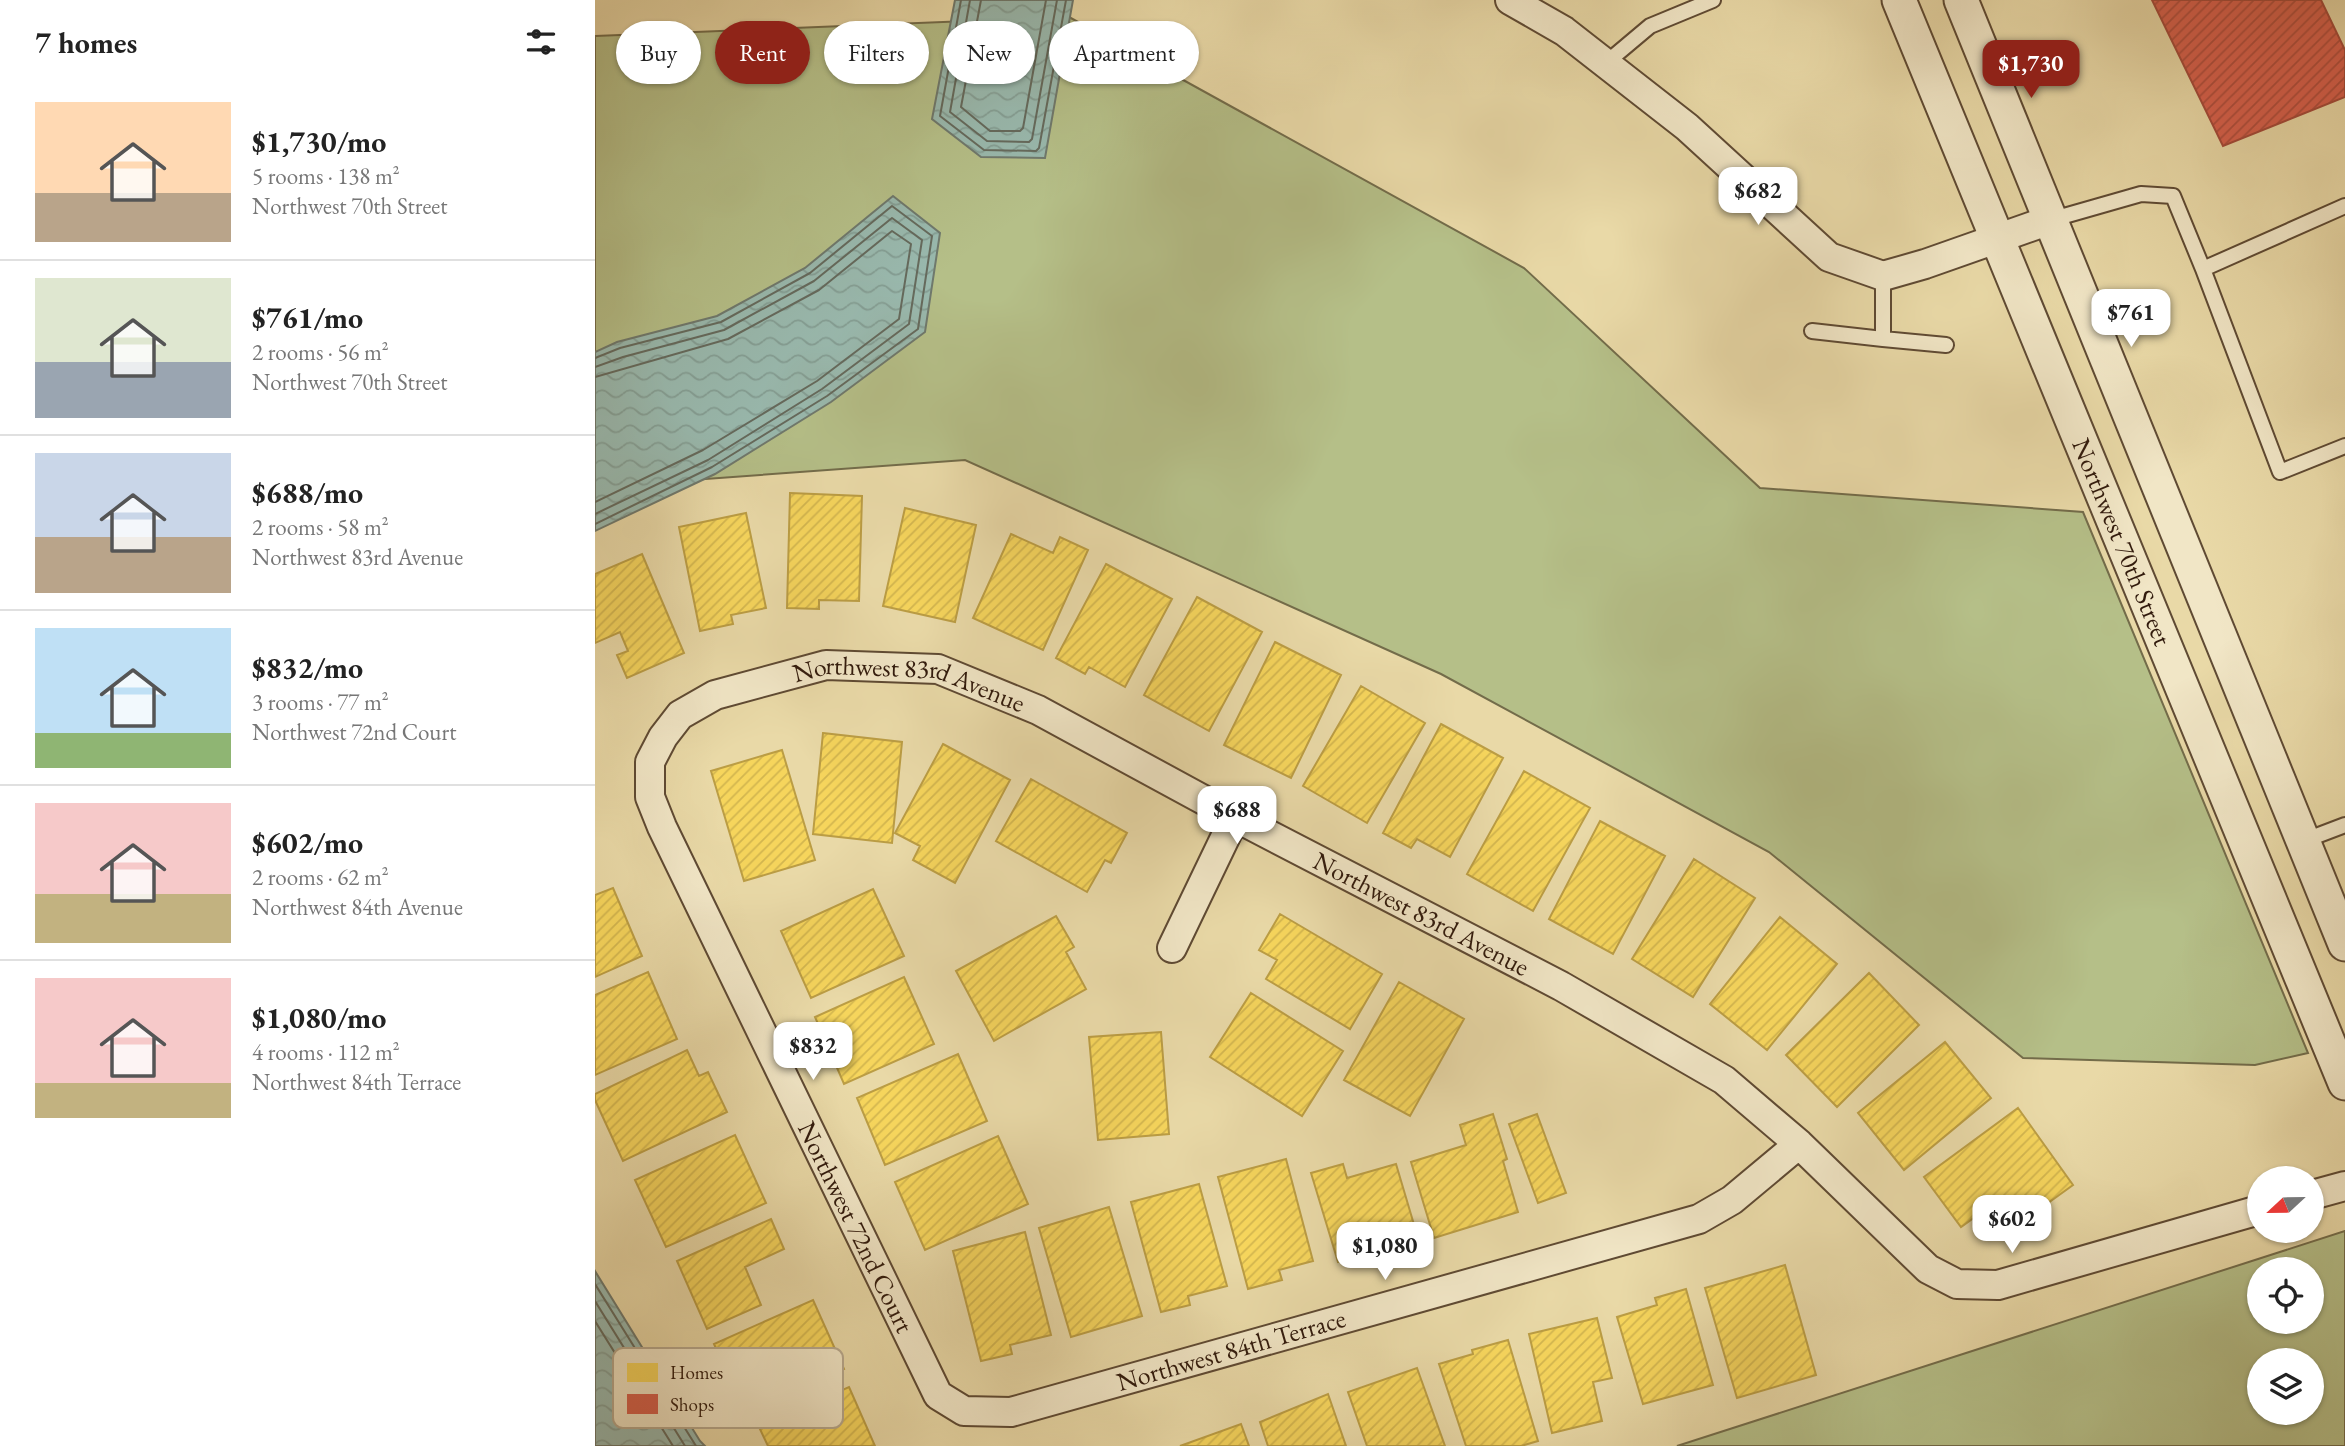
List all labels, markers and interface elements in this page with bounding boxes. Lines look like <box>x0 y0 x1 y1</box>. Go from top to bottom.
chip: Buy <box>616 21 701 84</box>
chip: Rent <box>715 21 810 84</box>
chip: Filters <box>824 21 929 84</box>
chip: New <box>943 21 1035 84</box>
chip: Apartment <box>1049 21 1199 84</box>
text: 7 homes <box>35 23 137 62</box>
icon: filters <box>522 23 560 61</box>
pin: $1,730 <box>1974 41 2088 100</box>
text: $1,730 <box>1999 48 2063 78</box>
text: $1,730/mo <box>252 122 386 161</box>
icon: home <box>91 130 175 214</box>
text: 5 rooms · 138 m² <box>252 161 400 191</box>
pin: $682 <box>1717 168 1799 227</box>
text: $682 <box>1734 175 1782 205</box>
text: Northwest 70th Street <box>252 191 447 221</box>
pin: $761 <box>2090 290 2172 349</box>
text: $761 <box>2107 297 2155 327</box>
text: $761/mo <box>252 298 363 337</box>
icon: home <box>91 306 175 390</box>
text: 2 rooms · 56 m² <box>252 337 389 367</box>
text: Northwest 70th Street <box>252 367 447 397</box>
street label: Northwest 70th Street <box>2064 433 2180 651</box>
text: $688/mo <box>252 473 363 512</box>
icon: home <box>91 481 175 565</box>
text: 2 rooms · 58 m² <box>252 512 389 542</box>
text: Northwest 83rd Avenue <box>252 542 463 572</box>
text: $832/mo <box>252 648 363 687</box>
street label: Northwest 83rd Avenue <box>789 648 1030 720</box>
icon: home <box>91 656 175 740</box>
text: 3 rooms · 77 m² <box>252 687 389 717</box>
text: Northwest 72nd Court <box>252 717 456 747</box>
pin: $688 <box>1196 786 1278 846</box>
text: $688 <box>1213 794 1261 824</box>
text: $602/mo <box>252 823 363 862</box>
icon: home <box>91 831 175 915</box>
street label: Northwest 83rd Avenue <box>1308 844 1535 984</box>
text: 2 rooms · 62 m² <box>252 862 389 892</box>
text: Northwest 84th Avenue <box>252 892 463 922</box>
text: $1,080/mo <box>252 998 386 1037</box>
icon: home <box>91 1006 175 1090</box>
pin: $832 <box>772 1023 854 1082</box>
text: $832 <box>789 1030 837 1060</box>
text: 4 rooms · 112 m² <box>252 1037 400 1067</box>
text: Northwest 84th Terrace <box>252 1067 461 1097</box>
street label: Northwest 72nd Court <box>790 1116 922 1338</box>
north arrow <box>2247 1166 2324 1242</box>
map controls <box>2247 1166 2324 1425</box>
pin: $602 <box>1971 1196 2053 1255</box>
text: $602 <box>1988 1203 2036 1233</box>
pin: $1,080 <box>1328 1222 1442 1282</box>
text: $1,080 <box>1353 1230 1417 1260</box>
button: locate <box>2247 1257 2324 1334</box>
street label: Northwest 84th Terrace <box>1113 1301 1349 1399</box>
legend <box>613 1348 843 1428</box>
button: layers <box>2247 1348 2324 1425</box>
text: Homes <box>670 1360 723 1385</box>
text: Shops <box>670 1392 714 1417</box>

